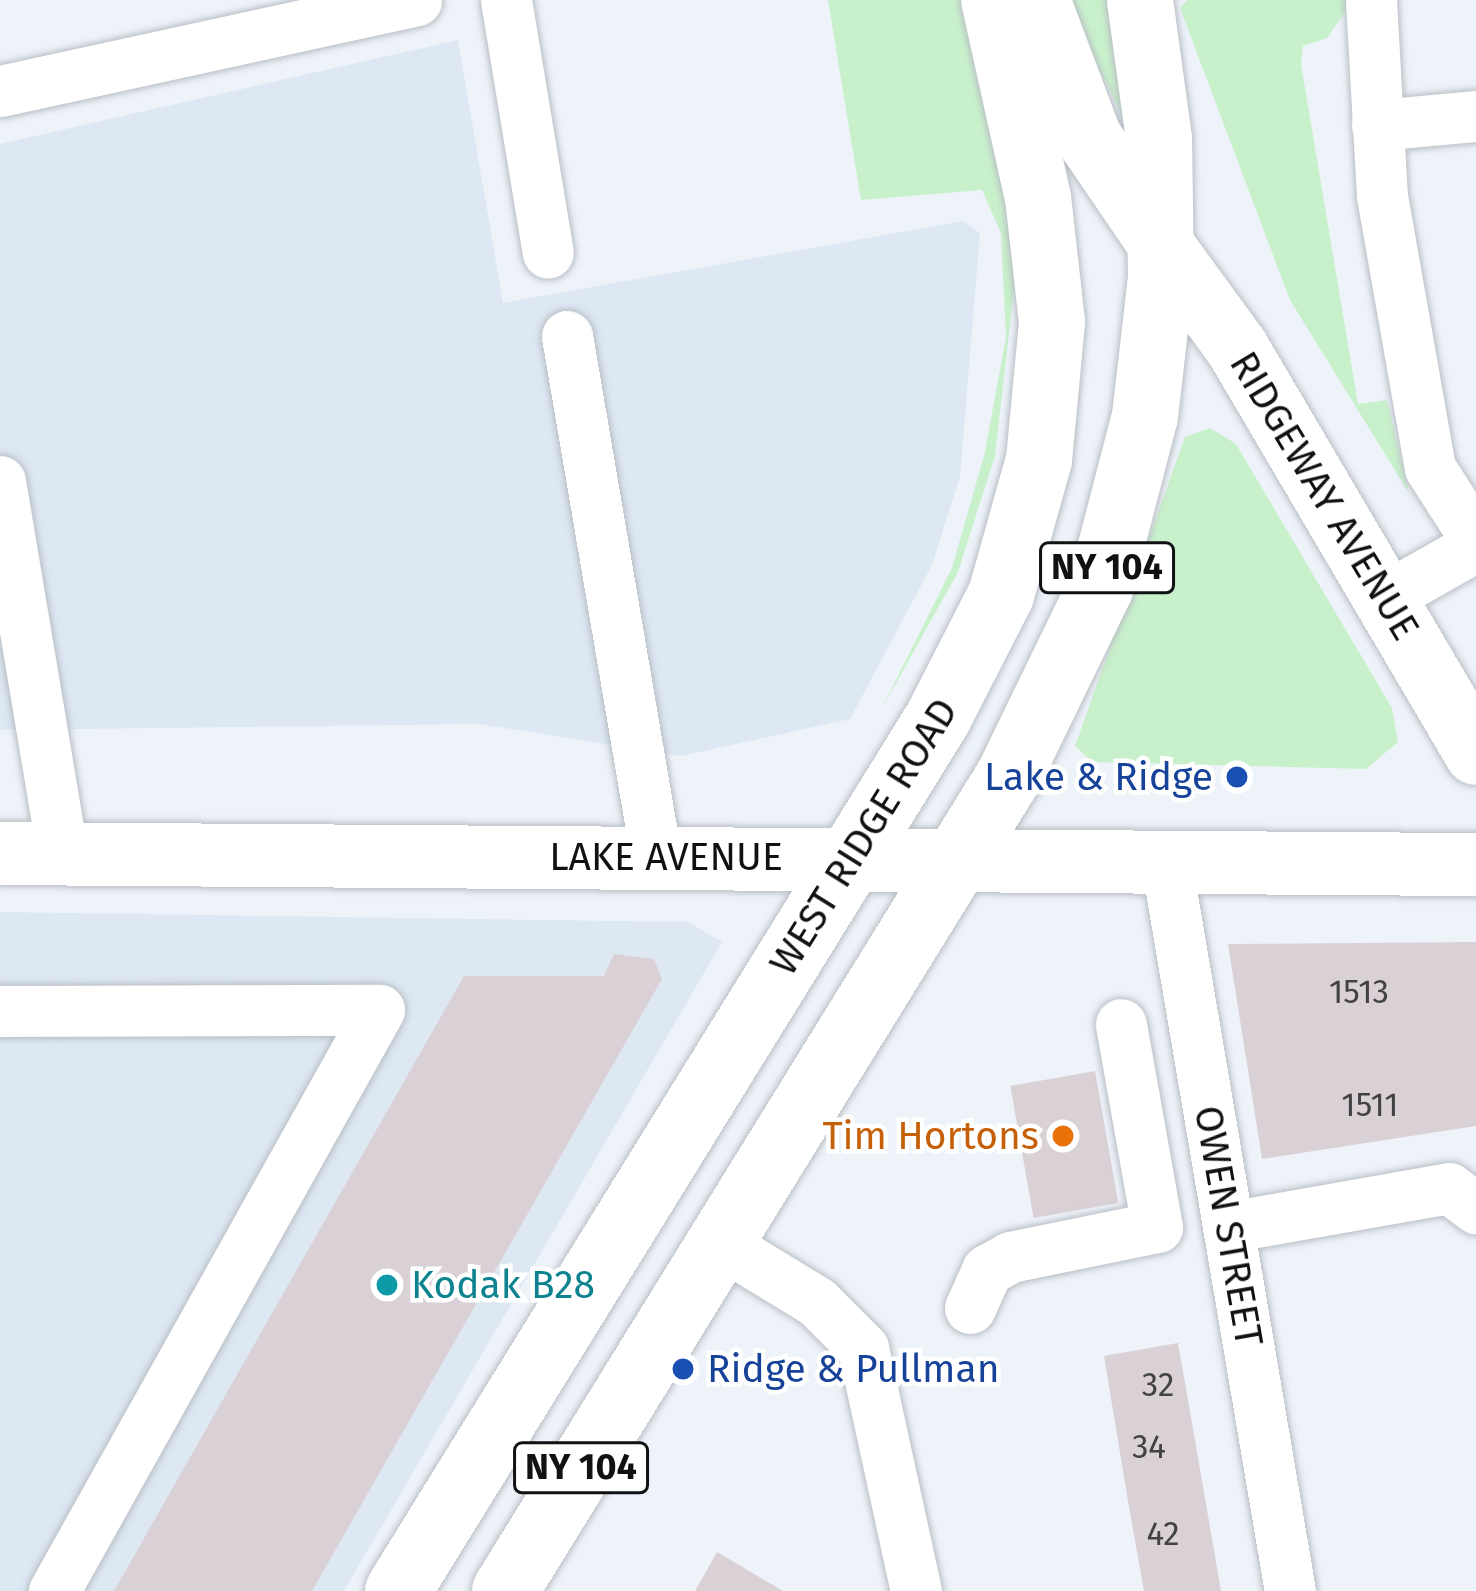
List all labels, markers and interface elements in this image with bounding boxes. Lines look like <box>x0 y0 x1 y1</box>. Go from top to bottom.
street label: RIDGEWAY AVENUE <box>1220 343 1428 649</box>
road number: NY 104 <box>1038 538 1176 598</box>
street label: WEST RIDGE ROAD <box>760 690 968 984</box>
place label: Lake & Ridge <box>984 754 1213 800</box>
marker: Lake & Ridge <box>1224 764 1250 790</box>
street label: LAKE AVENUE <box>549 834 783 880</box>
house number: 1513 <box>1329 973 1389 1013</box>
house number: 1511 <box>1341 1086 1399 1126</box>
street label: OWEN STREET <box>1184 1102 1272 1350</box>
place label: Tim Hortons <box>822 1113 1039 1159</box>
marker: Tim Hortons <box>1050 1123 1076 1149</box>
place label: Kodak B28 <box>411 1262 595 1308</box>
marker: Kodak B28 <box>374 1272 400 1298</box>
place label: Ridge & Pullman <box>707 1346 1000 1392</box>
marker: Ridge & Pullman <box>670 1356 696 1382</box>
house number: 32 <box>1142 1366 1174 1406</box>
house number: 34 <box>1132 1428 1166 1468</box>
road number: NY 104 <box>512 1438 650 1498</box>
house number: 42 <box>1146 1515 1180 1555</box>

